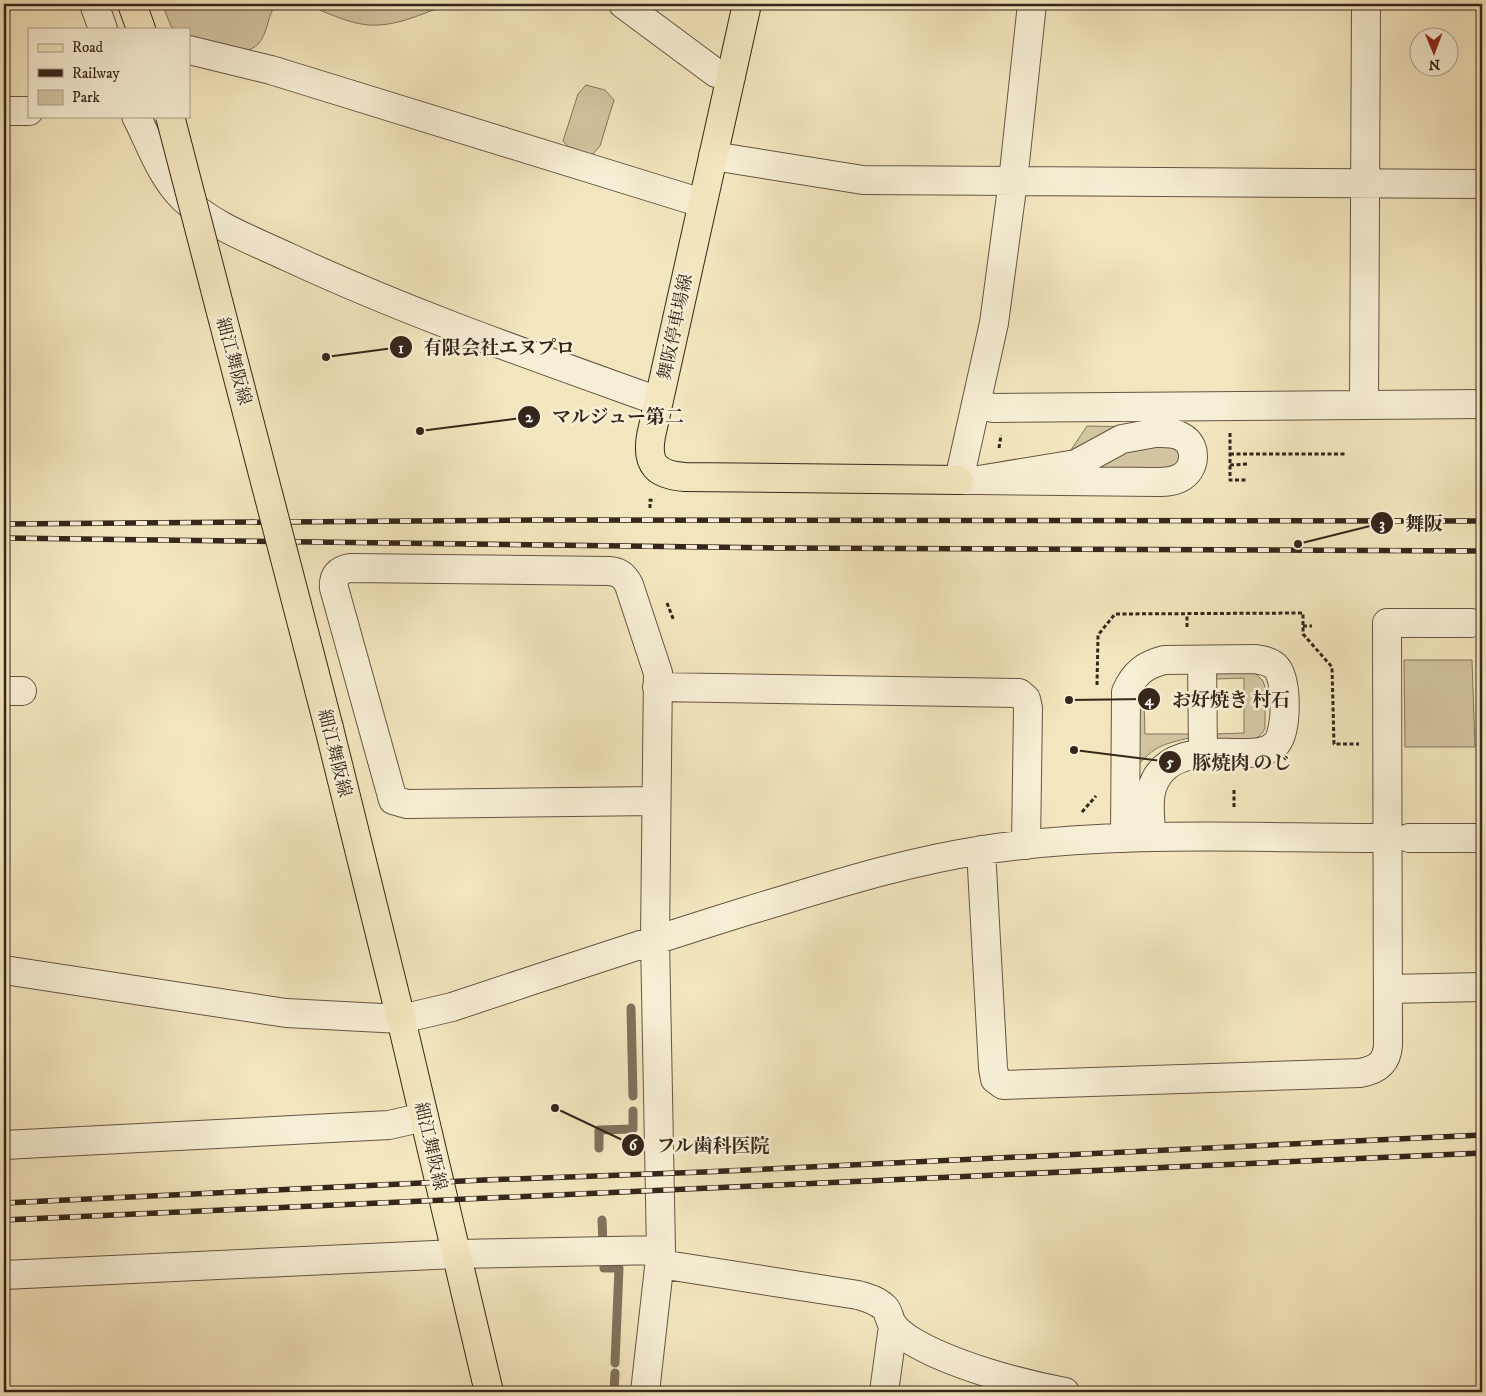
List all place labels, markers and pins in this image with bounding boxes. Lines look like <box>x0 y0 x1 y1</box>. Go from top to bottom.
callout: 有限会社エヌプロ <box>388 330 585 364</box>
callout: マルジュー第二 <box>516 400 694 434</box>
callout: 舞阪 <box>1370 506 1453 540</box>
callout: お好焼き 村石 <box>1137 682 1300 716</box>
callout: 豚焼肉 のじ <box>1158 745 1302 779</box>
callout: フル歯科医院 <box>621 1128 780 1162</box>

